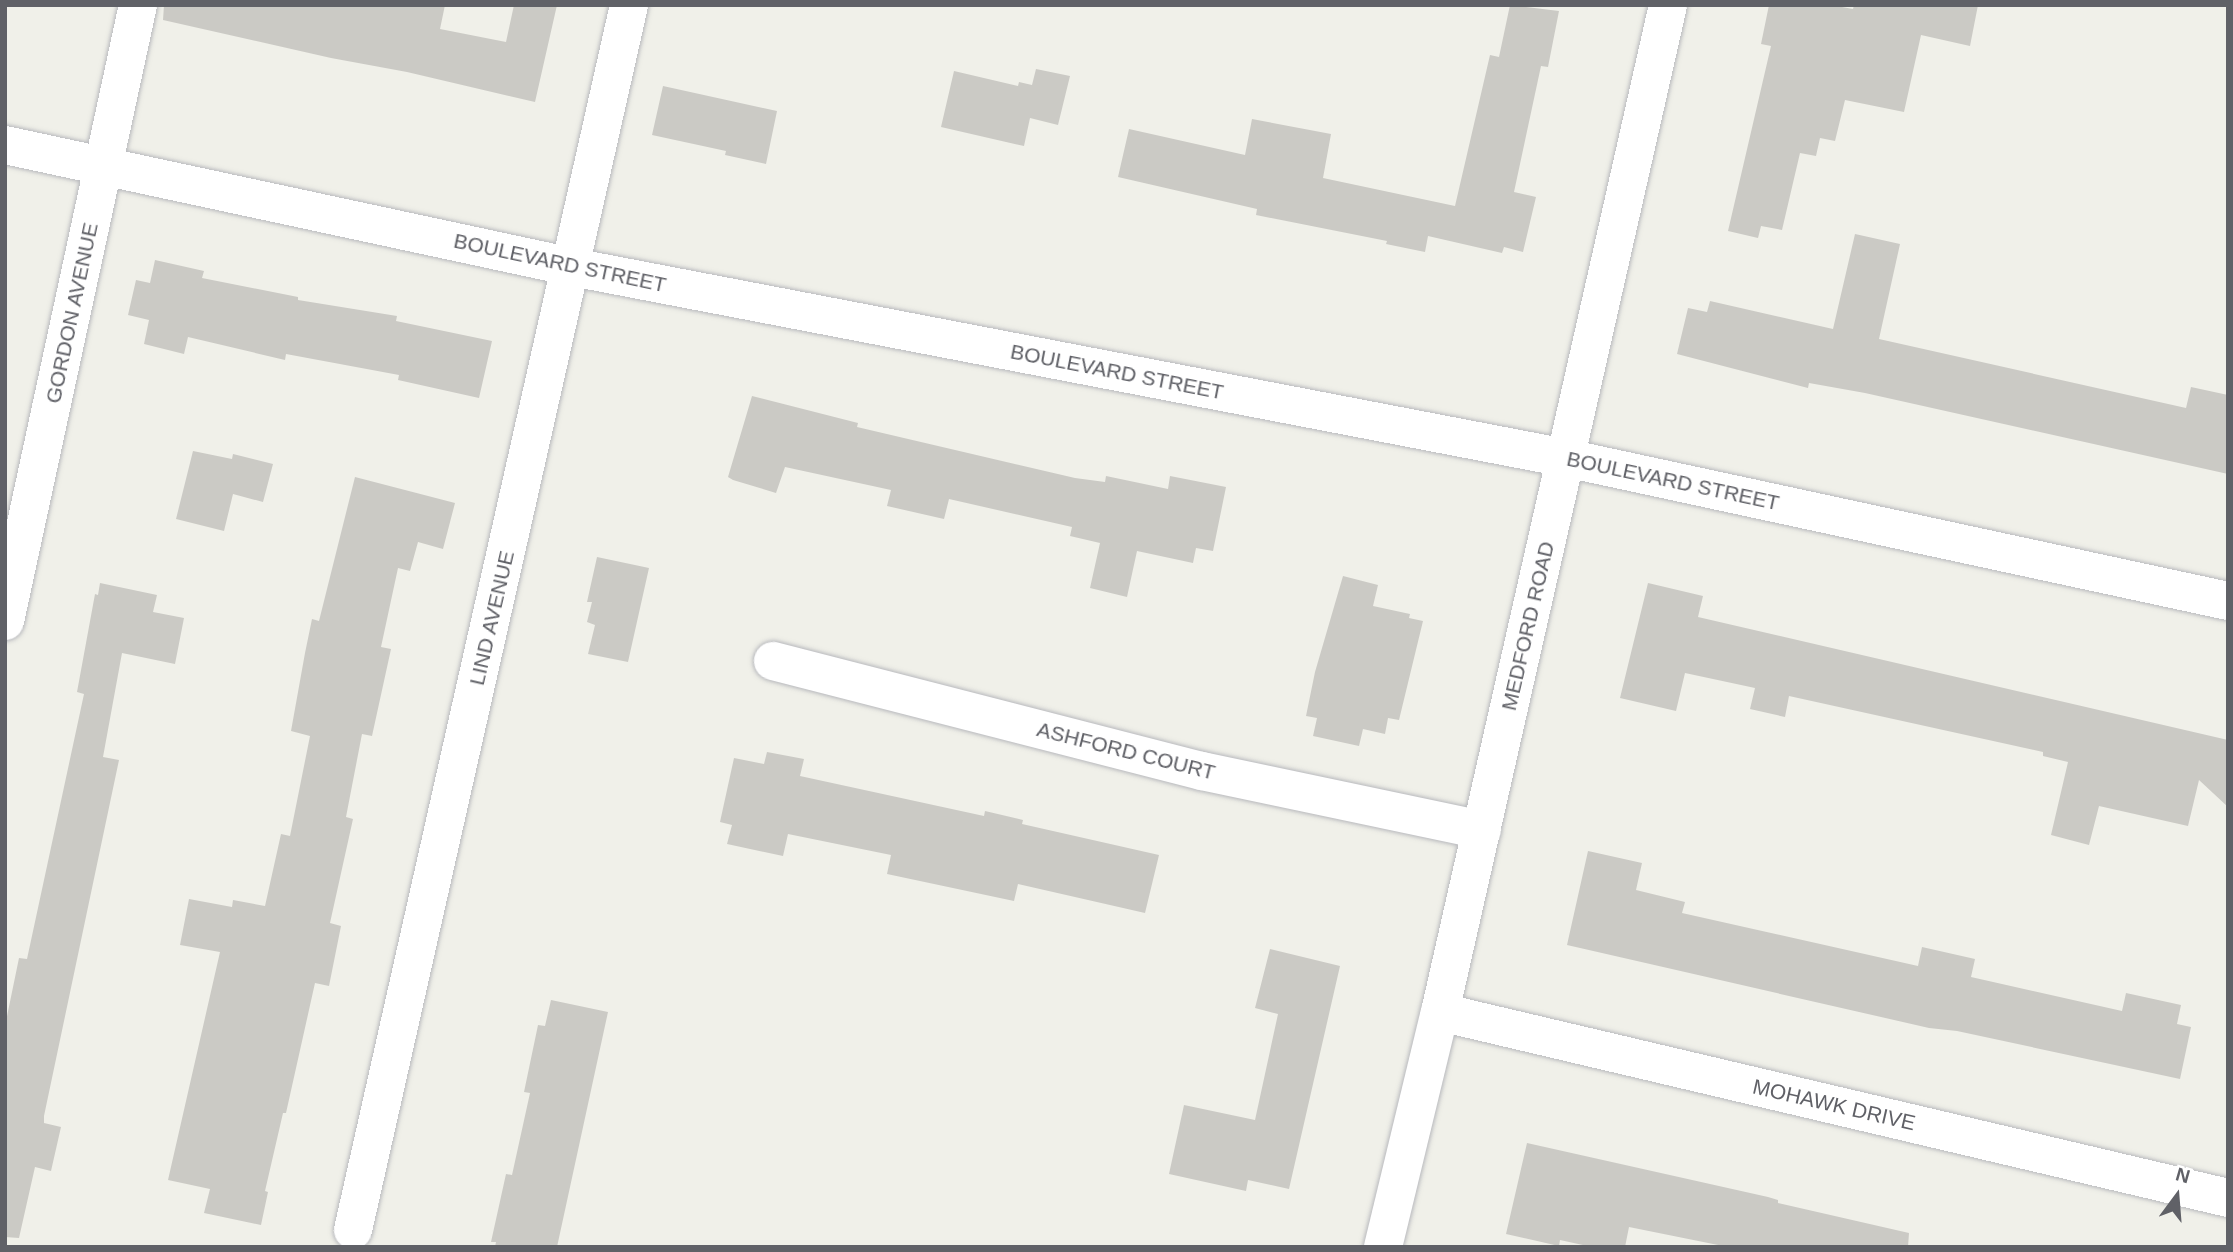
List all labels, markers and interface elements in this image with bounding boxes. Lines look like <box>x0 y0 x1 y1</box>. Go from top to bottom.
street label: GORDON AVENUE <box>40 220 104 406</box>
street label: BOULEVARD STREET <box>451 228 669 298</box>
street label: BOULEVARD STREET <box>1008 339 1226 405</box>
street label: BOULEVARD STREET <box>1564 446 1782 516</box>
street label: MEDFORD ROAD <box>1496 539 1560 713</box>
street label: LIND AVENUE <box>464 548 520 688</box>
street label: ASHFORD COURT <box>1034 717 1218 785</box>
street label: MOHAWK DRIVE <box>1750 1074 1918 1136</box>
north arrow <box>2142 1161 2212 1231</box>
text: N <box>2173 1163 2192 1187</box>

